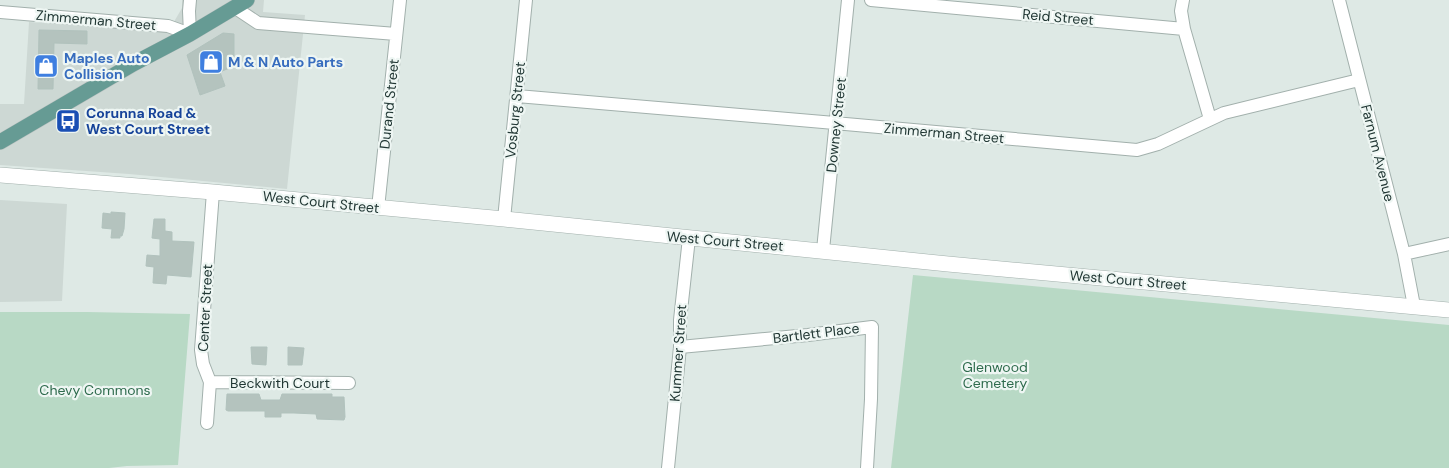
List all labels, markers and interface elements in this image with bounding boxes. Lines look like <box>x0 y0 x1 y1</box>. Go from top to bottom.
street label: Reid Street <box>1022 5 1094 29</box>
street label: Zimmerman Street <box>35 6 157 34</box>
place label: Maples Auto Collision <box>64 49 150 83</box>
shop icon: M & N Auto Parts <box>198 49 224 75</box>
shop icon: Maples Auto Collision <box>33 53 59 79</box>
place label: M & N Auto Parts <box>228 53 343 71</box>
street label: Durand Street <box>375 58 403 150</box>
street label: Vosburg Street <box>501 61 529 159</box>
street label: Downey Street <box>822 77 850 173</box>
street label: Farnum Avenue <box>1357 102 1399 204</box>
place label: Corunna Road & West Court Street <box>86 104 210 138</box>
bus stop icon: Corunna Road & West Court Street <box>55 108 81 134</box>
street label: Zimmerman Street <box>883 119 1005 147</box>
street label: West Court Street <box>262 187 380 217</box>
street label: West Court Street <box>666 227 784 255</box>
street label: Center Street <box>194 264 216 352</box>
street label: West Court Street <box>1069 266 1187 294</box>
street label: Kummer Street <box>666 304 690 402</box>
street label: Bartlett Place <box>772 319 860 347</box>
park label: Glenwood Cemetery <box>962 358 1028 392</box>
street label: Beckwith Court <box>230 374 330 392</box>
park label: Chevy Commons <box>39 381 151 399</box>

